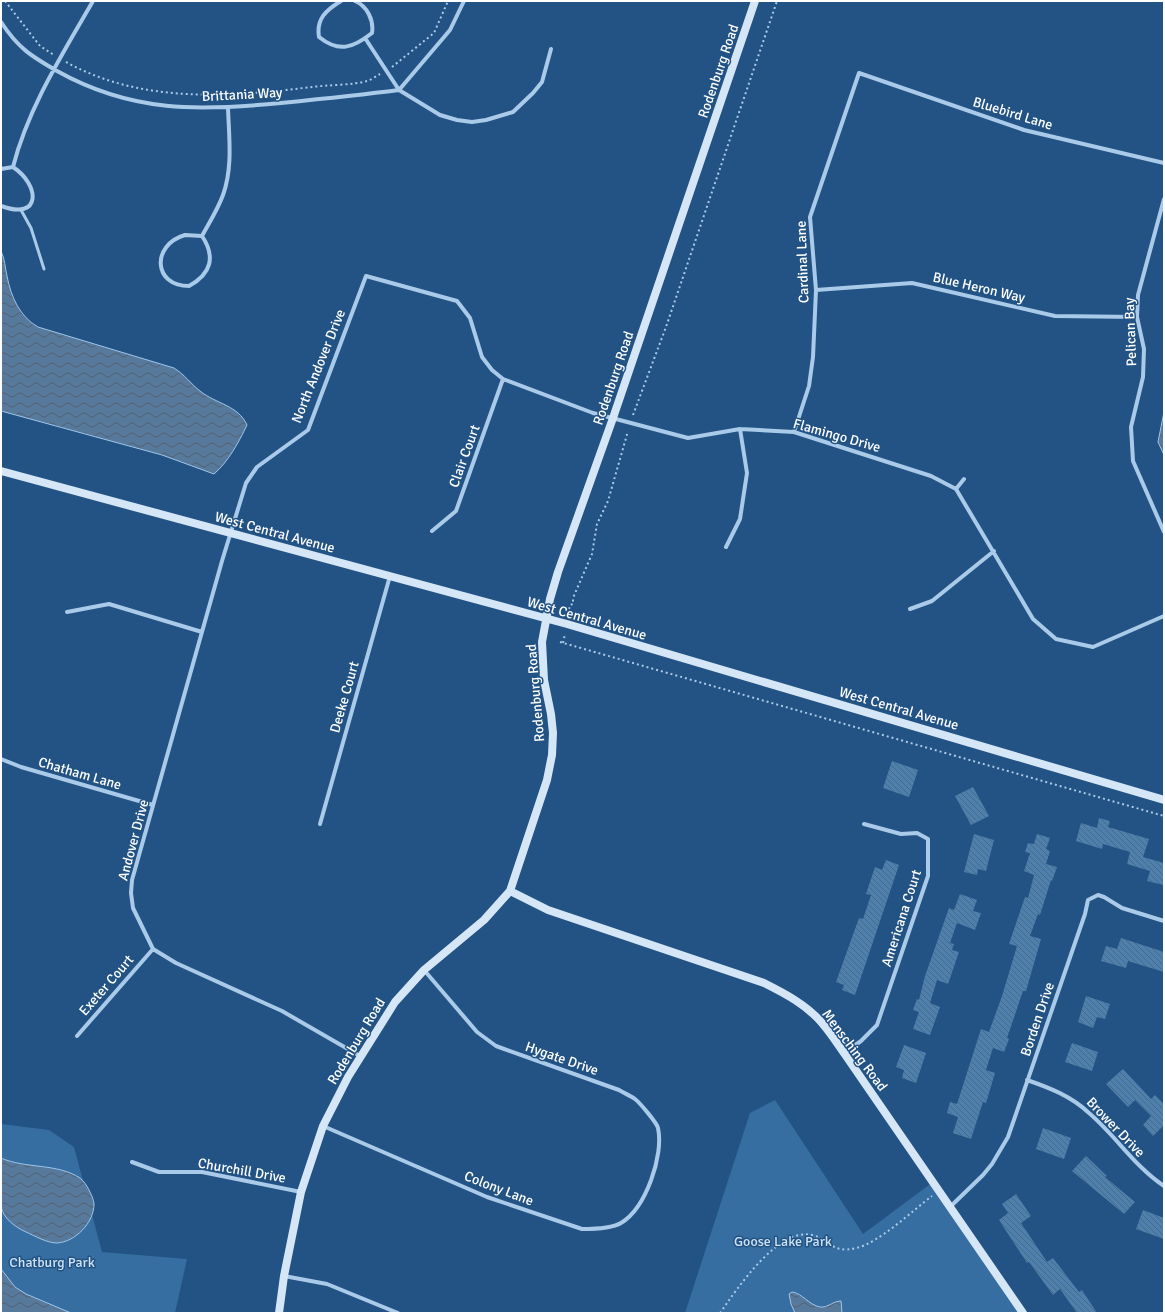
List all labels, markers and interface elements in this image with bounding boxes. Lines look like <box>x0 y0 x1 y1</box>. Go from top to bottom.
street label: Rodenburg Road <box>694 22 742 120</box>
street label: Brittania Way <box>201 84 283 105</box>
street label: Bluebird Lane <box>971 93 1055 134</box>
street label: Cardinal Lane <box>793 220 812 303</box>
street label: Blue Heron Way <box>931 269 1027 306</box>
street label: Pelican Bay <box>1121 297 1140 367</box>
street label: North Andover Drive <box>288 307 349 426</box>
street label: Rodenburg Road <box>589 329 637 427</box>
street label: Flamingo Drive <box>791 415 883 456</box>
street label: Clair Court <box>445 422 484 490</box>
street label: West Central Avenue <box>213 508 337 557</box>
street label: West Central Avenue <box>525 593 649 644</box>
street label: Rodenburg Road <box>523 643 548 743</box>
street label: Deeke Court <box>326 659 363 735</box>
street label: West Central Avenue <box>837 683 961 734</box>
street label: Chatham Lane <box>36 753 123 793</box>
street label: Andover Drive <box>114 798 152 883</box>
street label: Americana Court <box>878 867 925 969</box>
street label: Exeter Court <box>75 951 137 1019</box>
street label: Borden Drive <box>1017 980 1058 1058</box>
street label: Rodenburg Road <box>324 995 389 1088</box>
street label: Mensching Road <box>818 1006 891 1095</box>
street label: Hygate Drive <box>523 1038 601 1079</box>
street label: Brower Drive <box>1083 1094 1148 1161</box>
street label: Churchill Drive <box>197 1154 287 1187</box>
street label: Colony Lane <box>462 1167 536 1209</box>
park label: Goose Lake Park <box>734 1233 832 1250</box>
park label: Chatburg Park <box>9 1254 95 1271</box>

